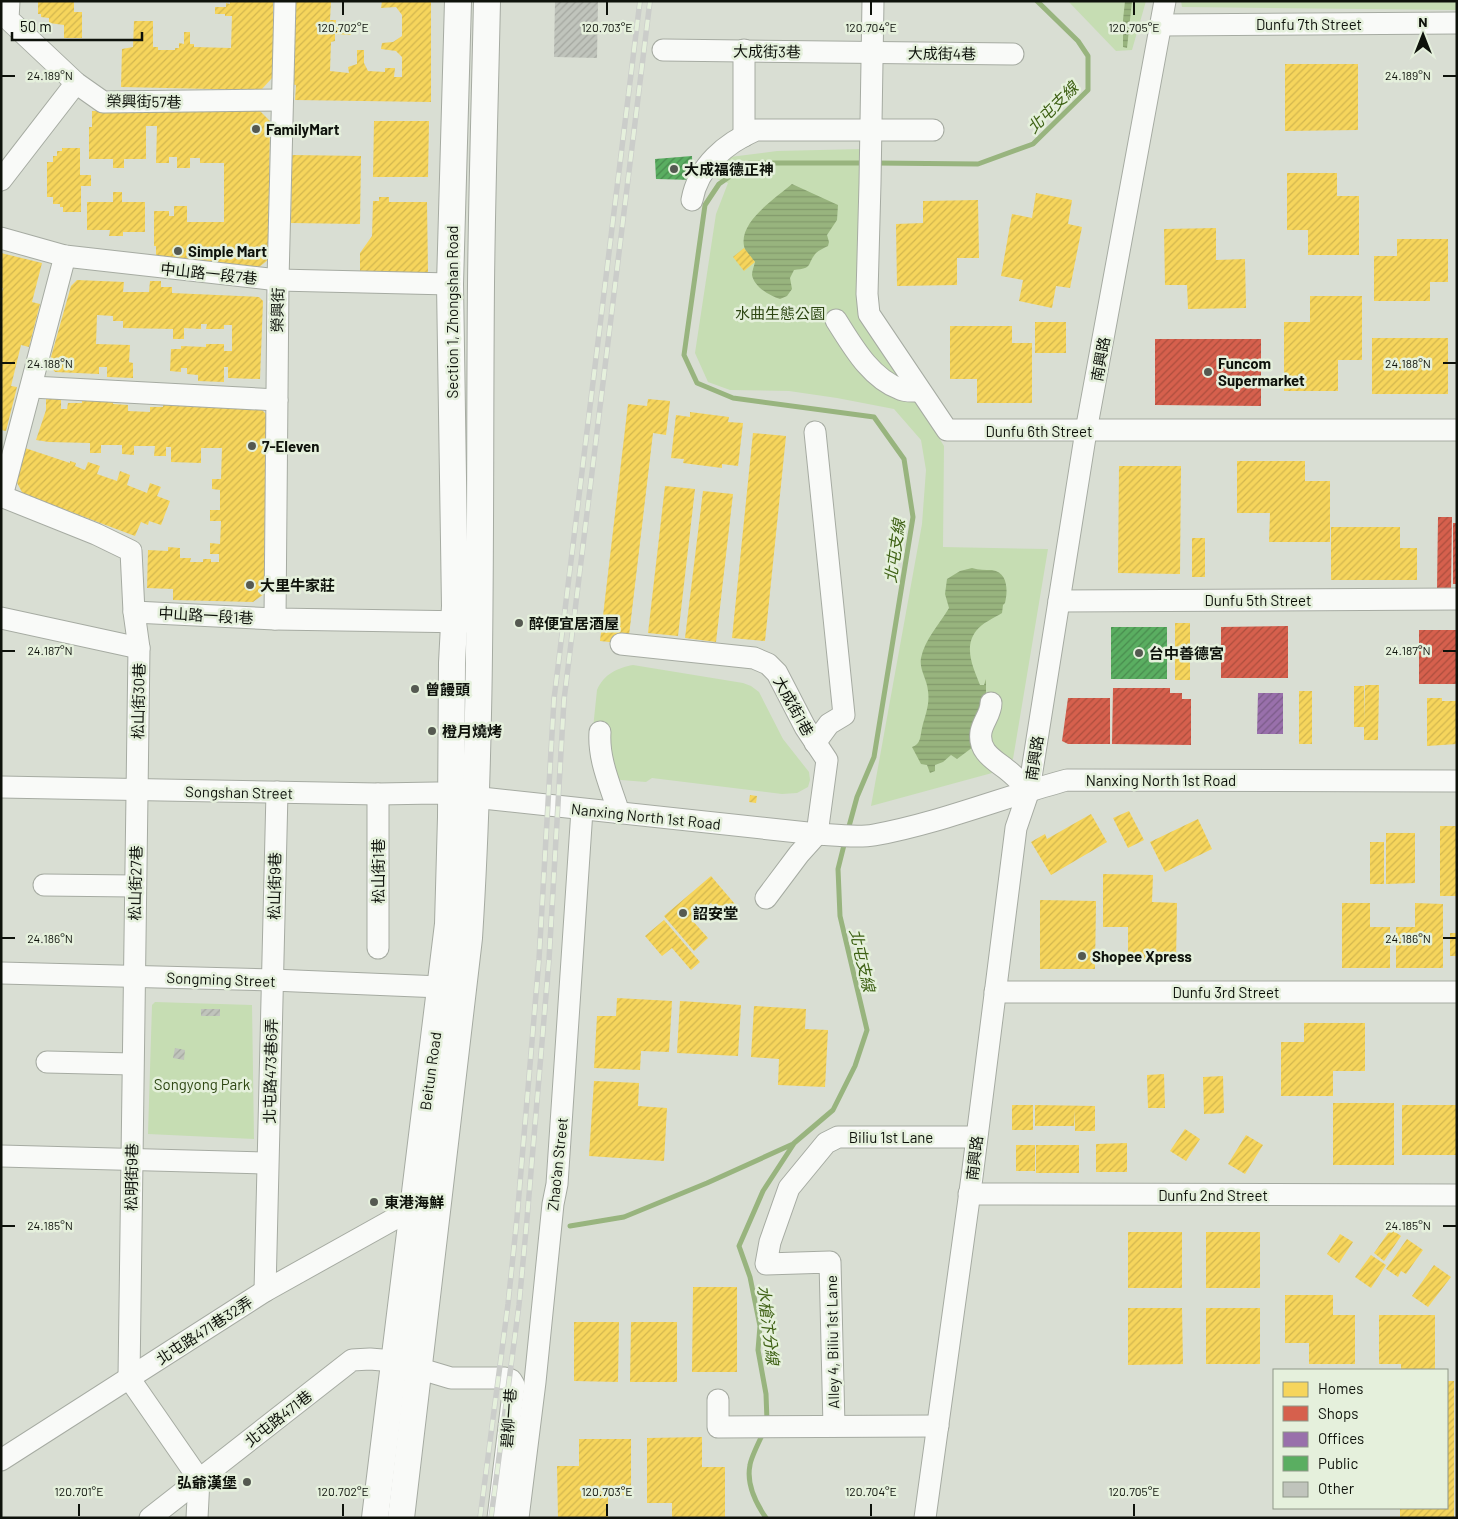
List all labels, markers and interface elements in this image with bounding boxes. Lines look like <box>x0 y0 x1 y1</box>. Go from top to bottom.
scale bar <box>12 10 142 42</box>
north arrow <box>1398 10 1448 60</box>
text: N <box>1418 13 1428 30</box>
street label: Dunfu 7th Street <box>1256 15 1362 33</box>
text: 50 m <box>20 17 52 35</box>
text: 120.702°E <box>317 20 369 34</box>
text: 120.703°E <box>581 20 633 34</box>
text: 120.704°E <box>845 20 897 34</box>
text: 120.705°E <box>1108 20 1160 34</box>
street label: 大成街3巷 <box>733 41 801 61</box>
street label: 大成街4巷 <box>908 43 976 63</box>
text: 24.189°N <box>27 68 73 82</box>
text: 24.189°N <box>1385 68 1431 82</box>
water label: 北屯支線 <box>1023 76 1083 136</box>
street label: 榮興街57巷 <box>106 91 182 111</box>
place label: FamilyMart <box>266 120 340 138</box>
marker: FamilyMart <box>250 123 262 135</box>
place label: 大成福德正神 <box>684 160 774 178</box>
marker: 大成福德正神 <box>668 163 680 175</box>
street label: Section 1, Zhongshan Road <box>443 226 461 398</box>
place label: Simple Mart <box>188 242 267 260</box>
marker: Simple Mart <box>172 245 184 257</box>
street label: 中山路一段7巷 <box>160 259 258 287</box>
street label: 榮興街 <box>268 287 286 333</box>
park label: 水曲生態公園 <box>735 304 825 322</box>
street label: 南興路 <box>1087 335 1113 383</box>
place label: Funcom Supermarket <box>1218 354 1305 389</box>
text: 24.188°N <box>27 356 73 370</box>
text: 24.188°N <box>1385 356 1431 370</box>
marker: Funcom Supermarket <box>1202 366 1214 378</box>
street label: Dunfu 6th Street <box>986 422 1092 440</box>
place label: 7-Eleven <box>262 437 319 455</box>
marker: 7-Eleven <box>246 440 258 452</box>
water label: 北屯支線 <box>880 516 908 584</box>
place label: 大里牛家莊 <box>260 576 335 594</box>
marker: 大里牛家莊 <box>244 579 256 591</box>
street label: Dunfu 5th Street <box>1205 591 1311 609</box>
street label: 中山路一段1巷 <box>158 604 254 626</box>
place label: 醉便宜居酒屋 <box>529 614 619 632</box>
marker: 醉便宜居酒屋 <box>513 617 525 629</box>
text: 24.187°N <box>27 643 73 657</box>
text: 24.187°N <box>1385 643 1431 657</box>
place label: 台中善德宮 <box>1149 644 1224 662</box>
marker: 台中善德宮 <box>1133 647 1145 659</box>
street label: 松山街30巷 <box>128 663 148 739</box>
street label: 大成街1巷 <box>770 673 818 739</box>
place label: 曾饅頭 <box>425 680 470 698</box>
marker: 曾饅頭 <box>409 683 421 695</box>
place label: 橙月燒烤 <box>442 722 502 740</box>
marker: 橙月燒烤 <box>426 725 438 737</box>
street label: 南興路 <box>1022 734 1046 782</box>
street label: Nanxing North 1st Road <box>1086 771 1236 789</box>
street label: Songshan Street <box>185 782 293 802</box>
street label: Nanxing North 1st Road <box>570 799 722 833</box>
street label: 松山街1巷 <box>369 838 387 904</box>
street label: 松山街27巷 <box>125 845 145 921</box>
street label: 松山街9巷 <box>264 852 284 920</box>
place label: 詔安堂 <box>693 904 738 922</box>
marker: 詔安堂 <box>677 907 689 919</box>
water label: 北屯支線 <box>847 927 880 995</box>
text: 24.186°N <box>27 931 73 945</box>
text: 24.186°N <box>1385 931 1431 945</box>
place label: Shopee Xpress <box>1092 947 1192 965</box>
marker: Shopee Xpress <box>1076 950 1088 962</box>
street label: Songming Street <box>166 968 276 990</box>
street label: Dunfu 3rd Street <box>1173 983 1279 1001</box>
street label: 北屯路473巷6弄 <box>260 1018 280 1124</box>
street label: Beitun Road <box>416 1031 444 1111</box>
park label: Songyong Park <box>154 1075 251 1093</box>
street label: Zhao'an Street <box>543 1117 571 1211</box>
street label: Biliu 1st Lane <box>849 1128 933 1146</box>
street label: 南興路 <box>962 1135 986 1181</box>
street label: 松明街9巷 <box>121 1143 141 1211</box>
street label: Dunfu 2nd Street <box>1158 1186 1268 1204</box>
place label: 東港海鮮 <box>384 1193 444 1211</box>
marker: 東港海鮮 <box>368 1196 380 1208</box>
text: 24.185°N <box>27 1218 73 1232</box>
text: 24.185°N <box>1385 1218 1431 1232</box>
street label: Alley 4, Biliu 1st Lane <box>822 1275 842 1409</box>
water label: 水槍汴分線 <box>755 1284 784 1368</box>
street label: 北屯路471巷32弄 <box>153 1292 255 1368</box>
legend <box>1273 1369 1448 1509</box>
text: Homes <box>1318 1379 1363 1397</box>
street label: 北屯路471巷 <box>241 1386 315 1450</box>
street label: 碧柳一巷 <box>497 1387 519 1449</box>
text: Shops <box>1318 1404 1358 1422</box>
text: Offices <box>1318 1429 1364 1447</box>
text: Public <box>1318 1454 1358 1472</box>
place label: 弘爺漢堡 <box>177 1473 237 1491</box>
marker: 弘爺漢堡 <box>241 1476 253 1488</box>
text: Other <box>1318 1479 1355 1497</box>
text: 120.701°E <box>55 1484 103 1498</box>
text: 120.702°E <box>317 1484 369 1498</box>
text: 120.703°E <box>581 1484 633 1498</box>
text: 120.704°E <box>845 1484 897 1498</box>
text: 120.705°E <box>1108 1484 1160 1498</box>

